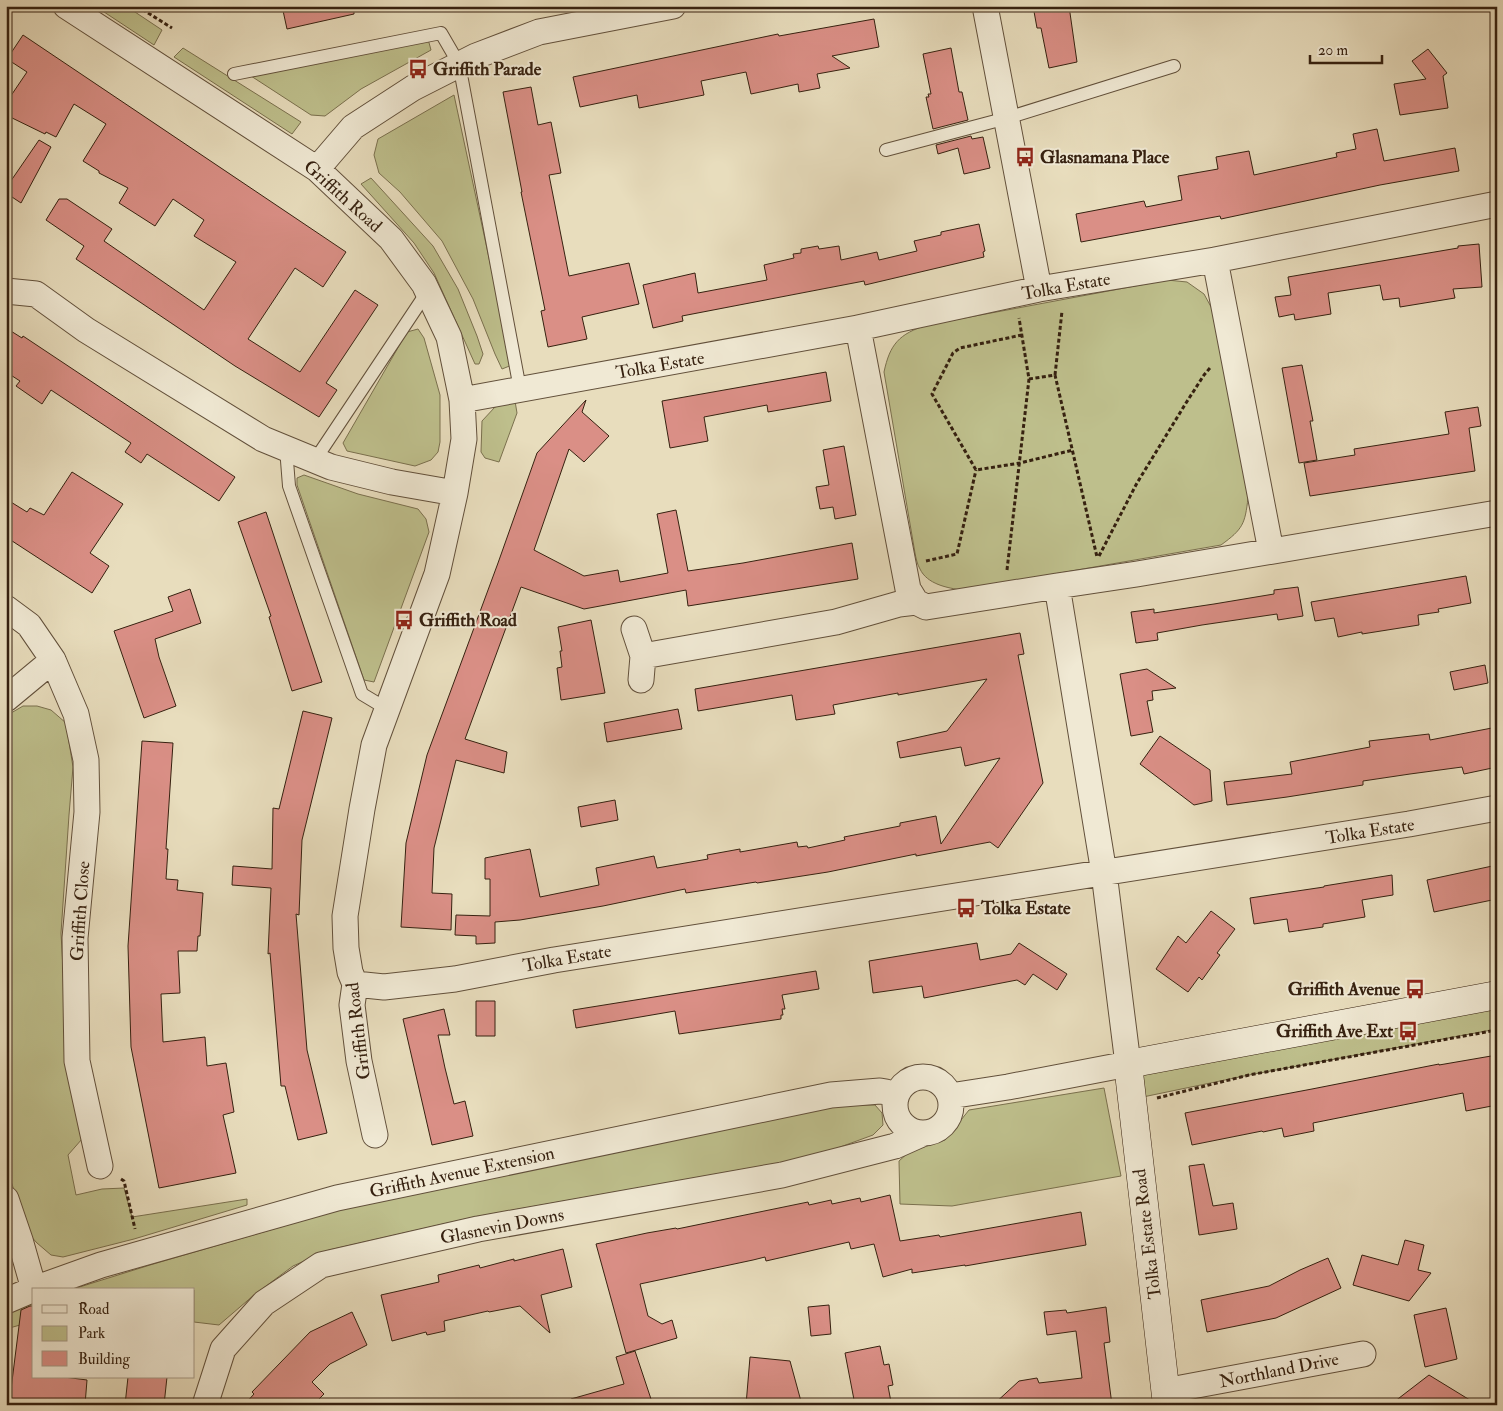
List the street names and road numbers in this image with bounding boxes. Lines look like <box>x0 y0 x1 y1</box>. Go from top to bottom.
street label: Griffith Road <box>299 155 387 238</box>
street label: Tolka Estate <box>1020 267 1113 306</box>
street label: Tolka Estate <box>614 346 707 385</box>
street label: Tolka Estate <box>1324 813 1417 850</box>
street label: Griffith Close <box>66 860 96 962</box>
street label: Tolka Estate <box>521 939 614 978</box>
street label: Griffith Road <box>341 981 376 1081</box>
street label: Griffith Avenue Extension <box>368 1142 557 1203</box>
street label: Tolka Estate Road <box>1128 1167 1167 1300</box>
street label: Glasnevin Downs <box>438 1203 566 1250</box>
street label: Northland Drive <box>1217 1348 1341 1393</box>

